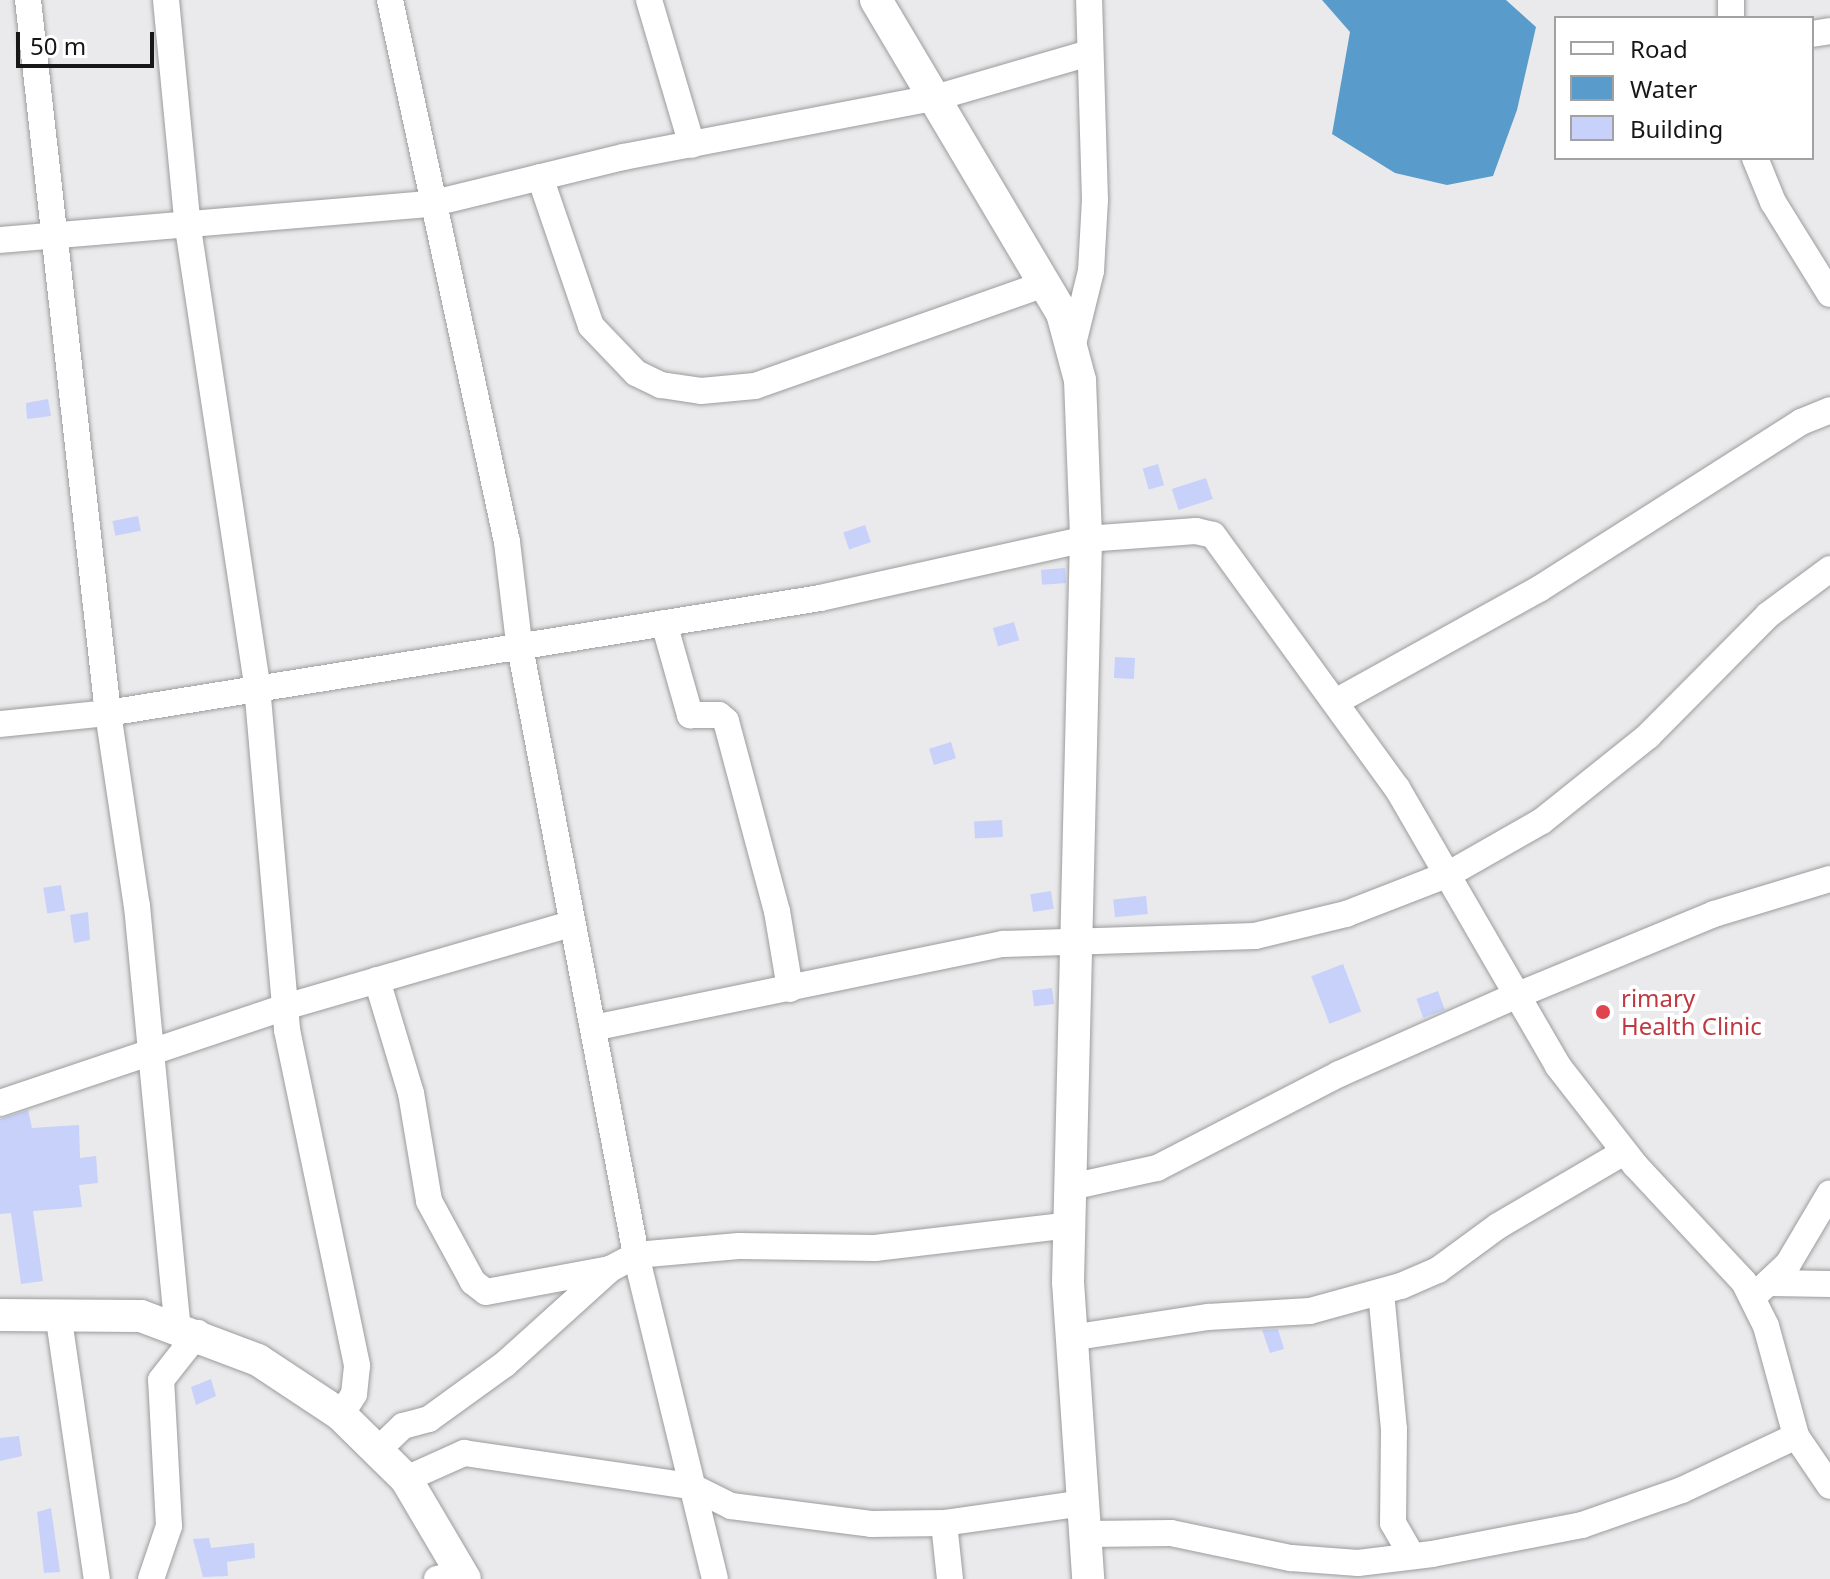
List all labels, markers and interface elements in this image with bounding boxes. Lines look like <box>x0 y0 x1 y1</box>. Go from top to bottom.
scale bar <box>20 16 158 66</box>
legend <box>1554 16 1814 160</box>
text: 50 m <box>30 29 86 62</box>
text: Road <box>1630 32 1688 65</box>
text: Water <box>1630 72 1697 105</box>
text: Building <box>1630 112 1723 145</box>
place label: rimary Health Clinic <box>1621 984 1762 1040</box>
marker: rimary Health Clinic <box>1592 1001 1614 1023</box>

